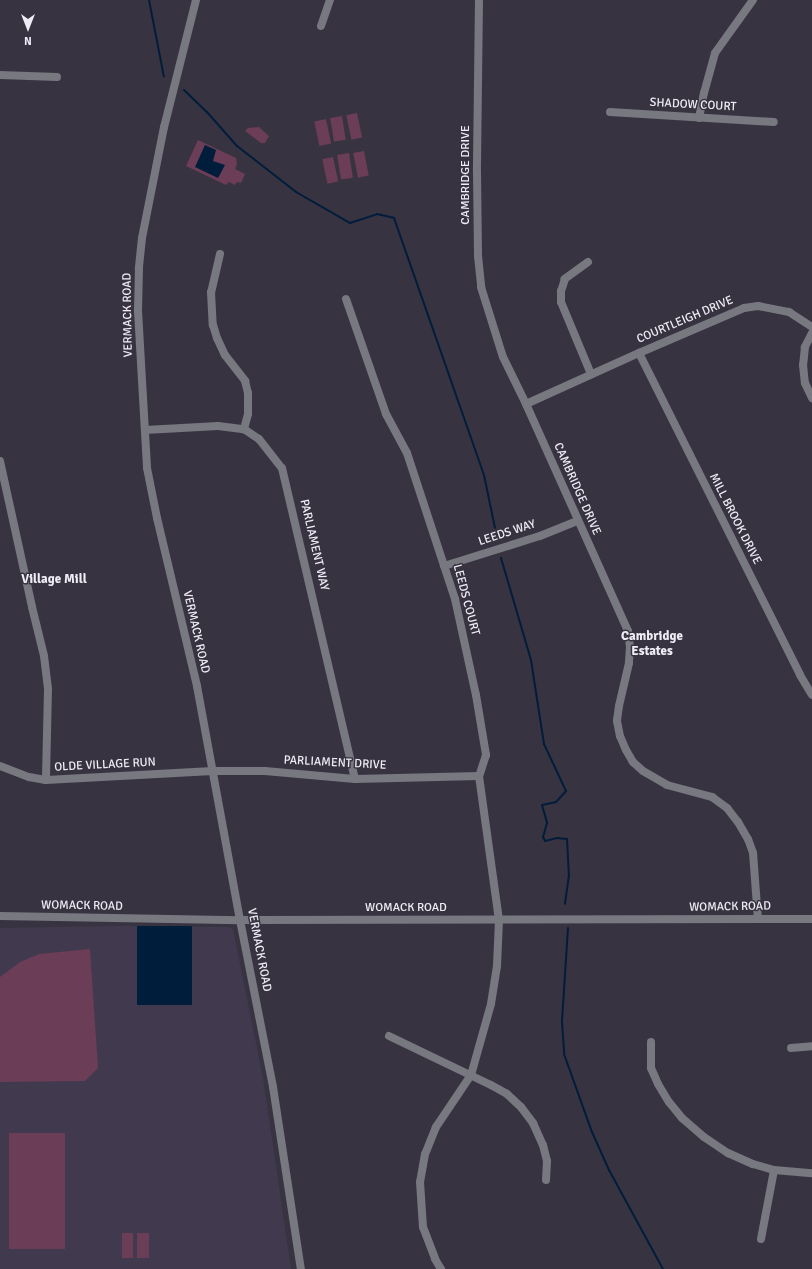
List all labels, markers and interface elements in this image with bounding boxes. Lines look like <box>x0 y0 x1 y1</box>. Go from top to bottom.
north arrow <box>8 8 48 48</box>
text: N <box>24 34 32 47</box>
street label: SHADOW COURT <box>649 96 737 114</box>
street label: CAMBRIDGE DRIVE <box>459 125 473 225</box>
street label: VERMACK ROAD <box>120 273 136 357</box>
street label: COURTLEIGH DRIVE <box>635 293 735 347</box>
street label: CAMBRIDGE DRIVE <box>550 441 604 537</box>
street label: MILL BROOK DRIVE <box>706 471 764 567</box>
street label: PARLIAMENT WAY <box>296 498 332 592</box>
street label: LEEDS WAY <box>477 517 537 549</box>
street label: LEEDS COURT <box>450 563 482 637</box>
district label: Village Mill <box>21 571 87 587</box>
street label: VERMACK ROAD <box>179 589 213 675</box>
district label: Cambridge Estates <box>621 629 683 660</box>
street label: PARLIAMENT DRIVE <box>283 753 387 773</box>
street label: OLDE VILLAGE RUN <box>54 755 156 775</box>
street label: WOMACK ROAD <box>41 898 123 914</box>
street label: WOMACK ROAD <box>689 899 771 915</box>
street label: WOMACK ROAD <box>365 901 447 915</box>
street label: VERMACK ROAD <box>244 907 274 993</box>

